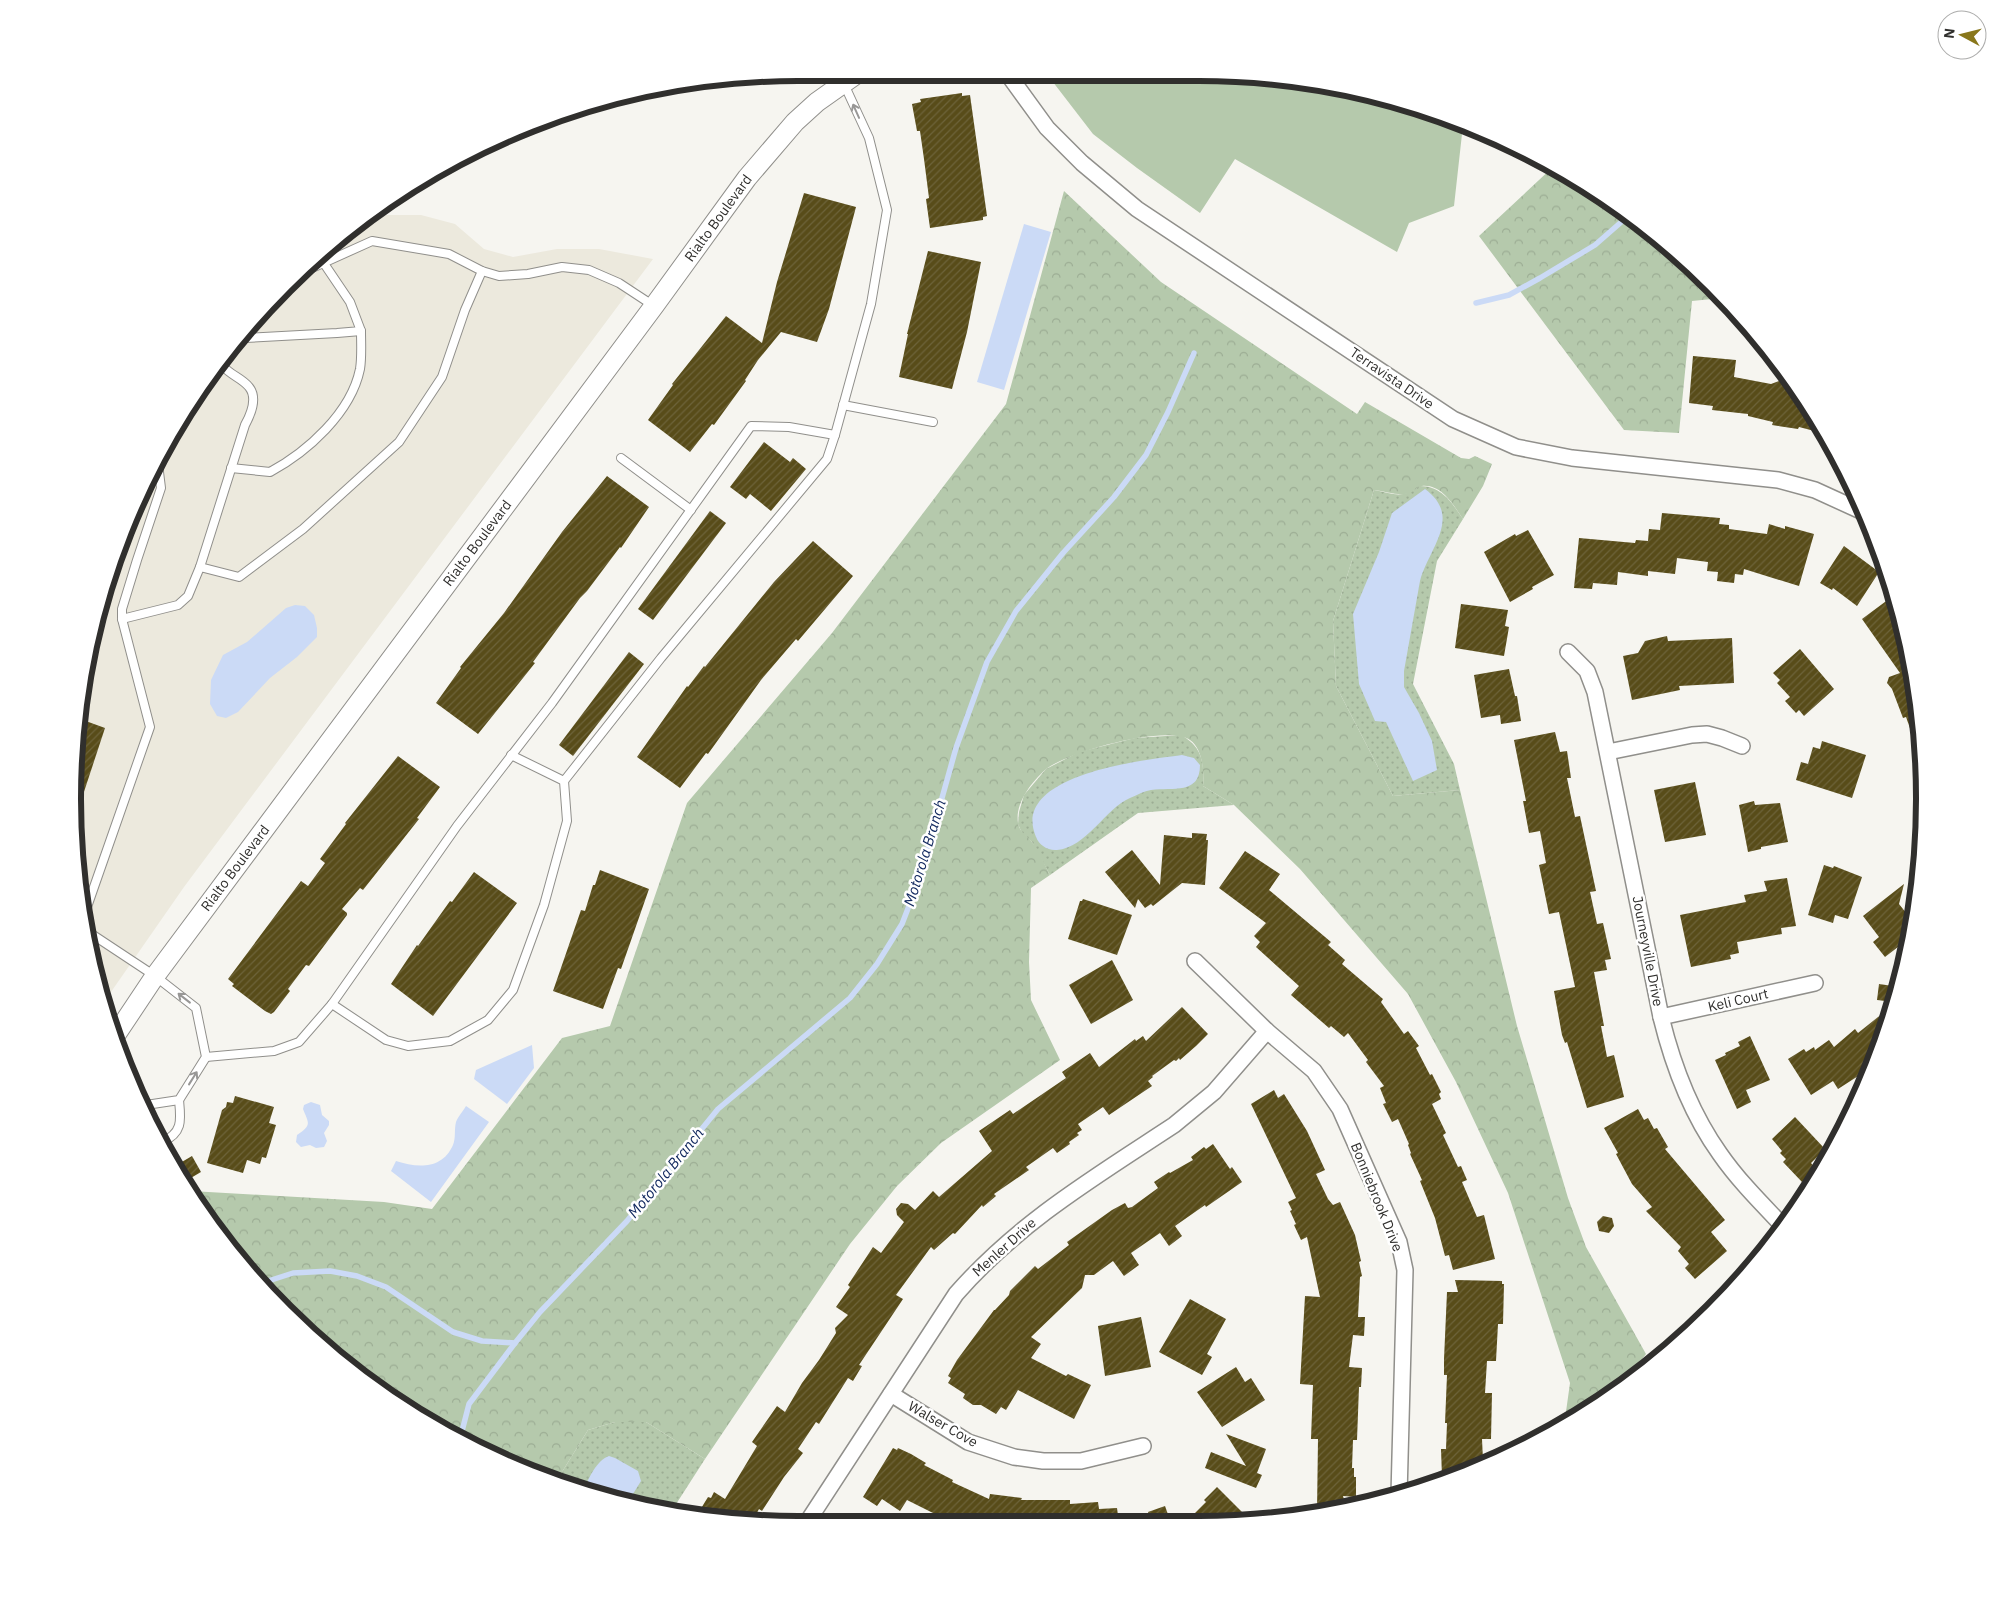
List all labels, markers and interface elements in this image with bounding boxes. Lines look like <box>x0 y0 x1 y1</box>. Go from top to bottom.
north arrow <box>1937 10 1987 60</box>
text: N <box>1940 27 1959 40</box>
one-way arrow <box>851 103 861 118</box>
street label: Rialto Boulevard <box>680 171 756 265</box>
street label: Terravista Drive <box>1346 343 1438 413</box>
street label: Rialto Boulevard <box>439 496 515 590</box>
water label: Motorola Branch <box>899 797 950 908</box>
street label: Rialto Boulevard <box>197 821 273 915</box>
street label: Journeyville Drive <box>1628 894 1668 1008</box>
street label: Keli Court <box>1706 984 1770 1016</box>
one-way arrow <box>177 993 191 1003</box>
one-way arrow <box>188 1071 198 1085</box>
water label: Motorola Branch <box>623 1124 708 1222</box>
street label: Bonniebrook Drive <box>1347 1140 1407 1254</box>
street label: Menler Drive <box>968 1214 1040 1280</box>
street label: Walser Cove <box>905 1397 981 1451</box>

